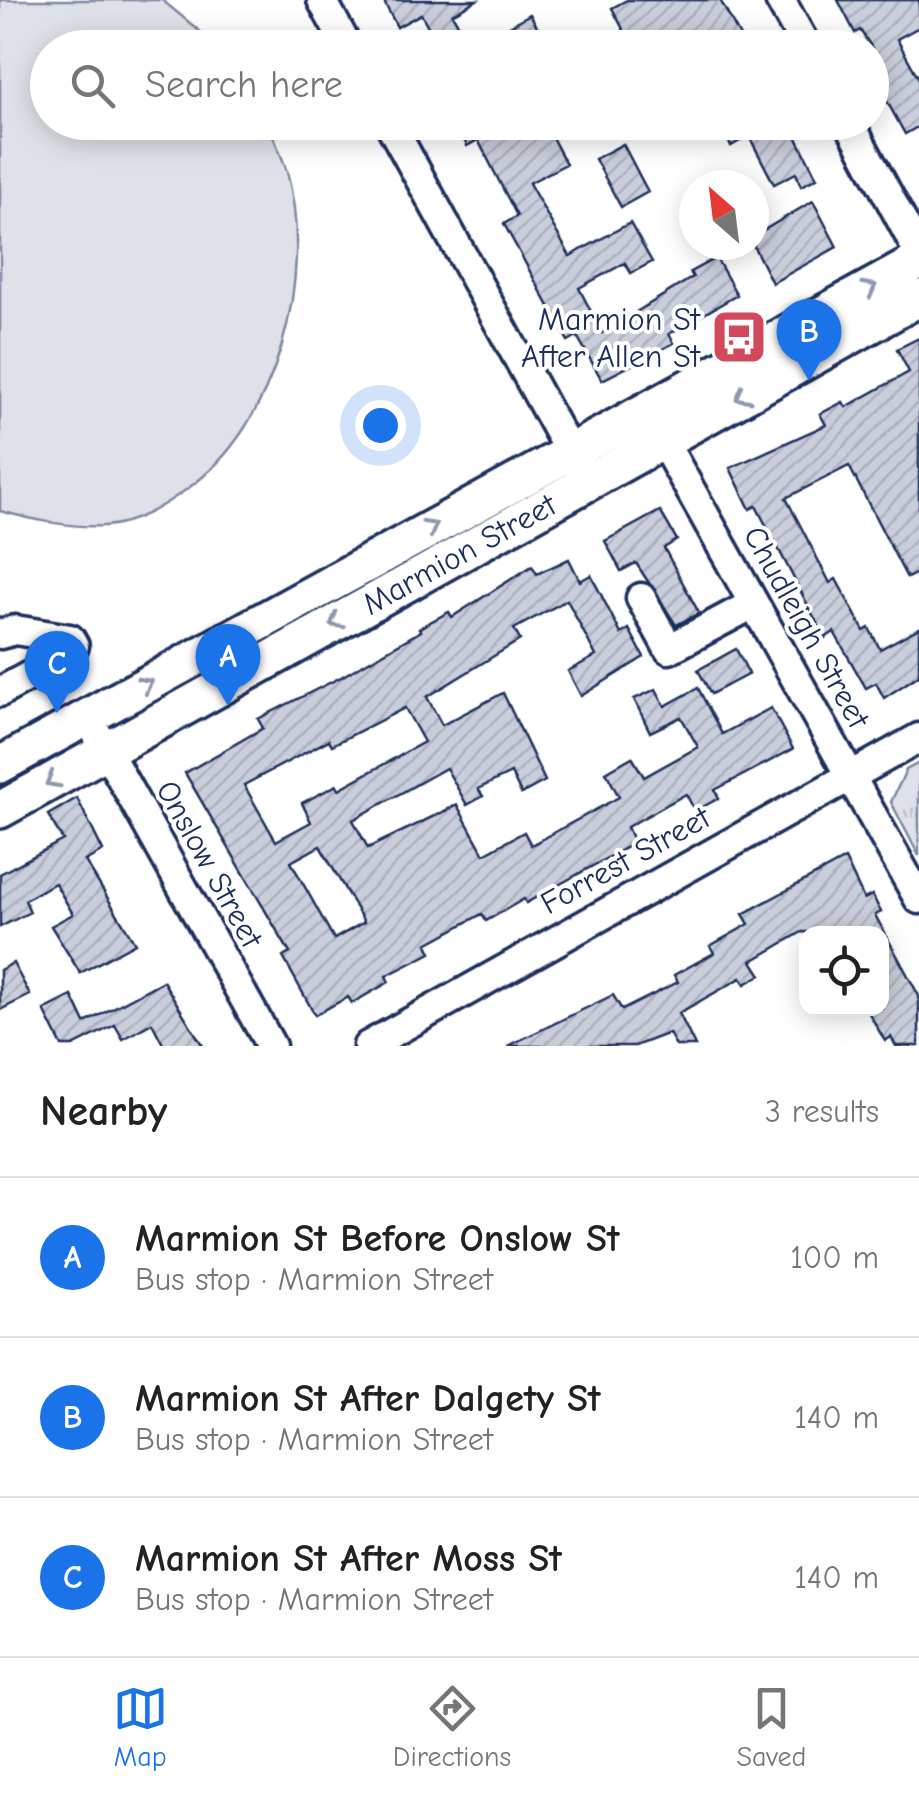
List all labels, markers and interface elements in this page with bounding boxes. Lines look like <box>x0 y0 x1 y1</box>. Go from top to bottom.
search box <box>30 30 889 140</box>
icon: search <box>65 58 120 113</box>
text: Search here <box>145 63 343 107</box>
north arrow <box>679 170 769 260</box>
one-way arrow <box>859 280 877 300</box>
pin: B <box>776 298 842 381</box>
place label: Marmion St After Allen St <box>521 301 701 375</box>
bus stop icon: Marmion St After Allen St <box>709 307 769 367</box>
one-way arrow <box>735 384 753 404</box>
your location <box>355 400 406 451</box>
street label: Marmion Street <box>356 486 563 623</box>
one-way arrow <box>420 520 439 539</box>
street label: Chudleigh Street <box>736 520 878 735</box>
one-way arrow <box>328 609 346 629</box>
pin: A <box>196 624 260 706</box>
pin: C <box>24 630 90 713</box>
one-way arrow <box>136 676 154 696</box>
one-way arrow <box>45 768 63 788</box>
street label: Onslow Street <box>148 774 271 955</box>
street label: Forrest Street <box>534 798 717 922</box>
map controls <box>799 926 889 1016</box>
button: locate <box>799 926 889 1016</box>
text: Nearby <box>40 1087 167 1136</box>
text: 3 results <box>765 1093 879 1130</box>
text: Marmion St Before Onslow St <box>135 1217 620 1261</box>
text: A <box>64 1239 81 1276</box>
text: 100 m <box>790 1239 879 1276</box>
text: Bus stop · Marmion Street <box>135 1261 493 1298</box>
text: Marmion St After Dalgety St <box>135 1377 601 1421</box>
text: B <box>63 1399 82 1436</box>
text: 140 m <box>794 1399 879 1436</box>
text: Bus stop · Marmion Street <box>135 1421 493 1458</box>
text: Marmion St After Moss St <box>135 1537 562 1581</box>
text: C <box>63 1559 82 1596</box>
text: 140 m <box>794 1559 879 1596</box>
text: Bus stop · Marmion Street <box>135 1581 493 1618</box>
tab: Map <box>113 1681 168 1773</box>
tab: Directions <box>393 1681 511 1773</box>
tab: Saved <box>736 1681 806 1773</box>

